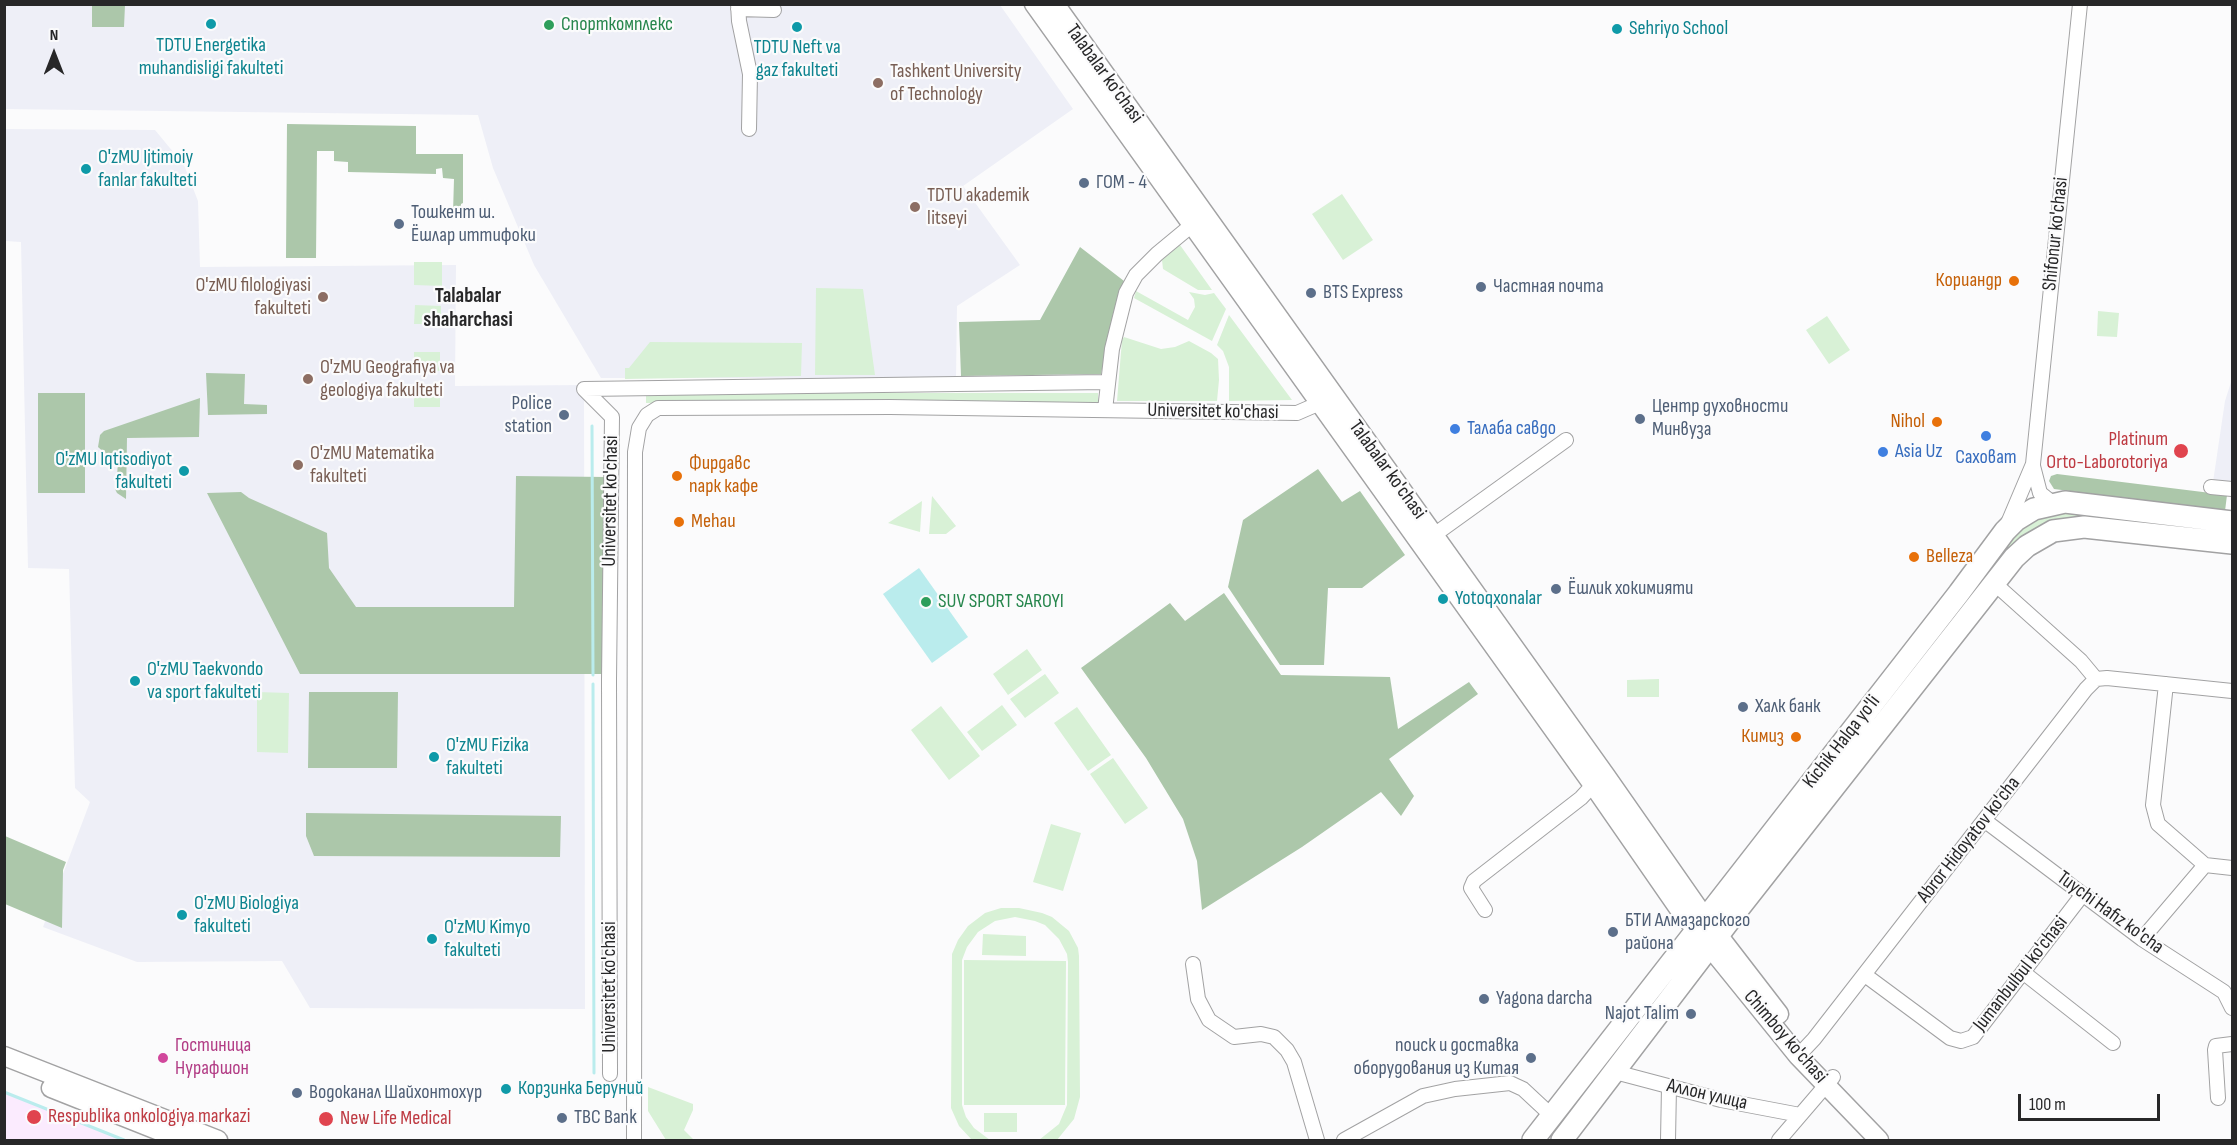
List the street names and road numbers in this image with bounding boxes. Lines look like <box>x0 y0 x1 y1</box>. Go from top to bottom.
street label: Talabalar ko'chasi <box>1060 20 1148 128</box>
street label: Shifonur ko'chasi <box>2038 176 2074 292</box>
street label: Universitet ko'chasi <box>1147 399 1279 425</box>
street label: Talabalar ko'chasi <box>1343 416 1431 524</box>
street label: Universitet ko'chasi <box>598 435 624 567</box>
street label: Kichik Halqa yo'li <box>1798 691 1886 793</box>
street label: Abror Hidoyatov ko'cha <box>1912 772 2026 908</box>
street label: Tuychi Hafiz ko'cha <box>2052 866 2168 960</box>
street label: Jumanbulbul ko'chasi <box>1969 912 2073 1036</box>
street label: Universitet ko'chasi <box>598 921 622 1053</box>
street label: Chimboy ko'chasi <box>1738 985 1832 1089</box>
street label: Аллон улица <box>1664 1074 1750 1116</box>

